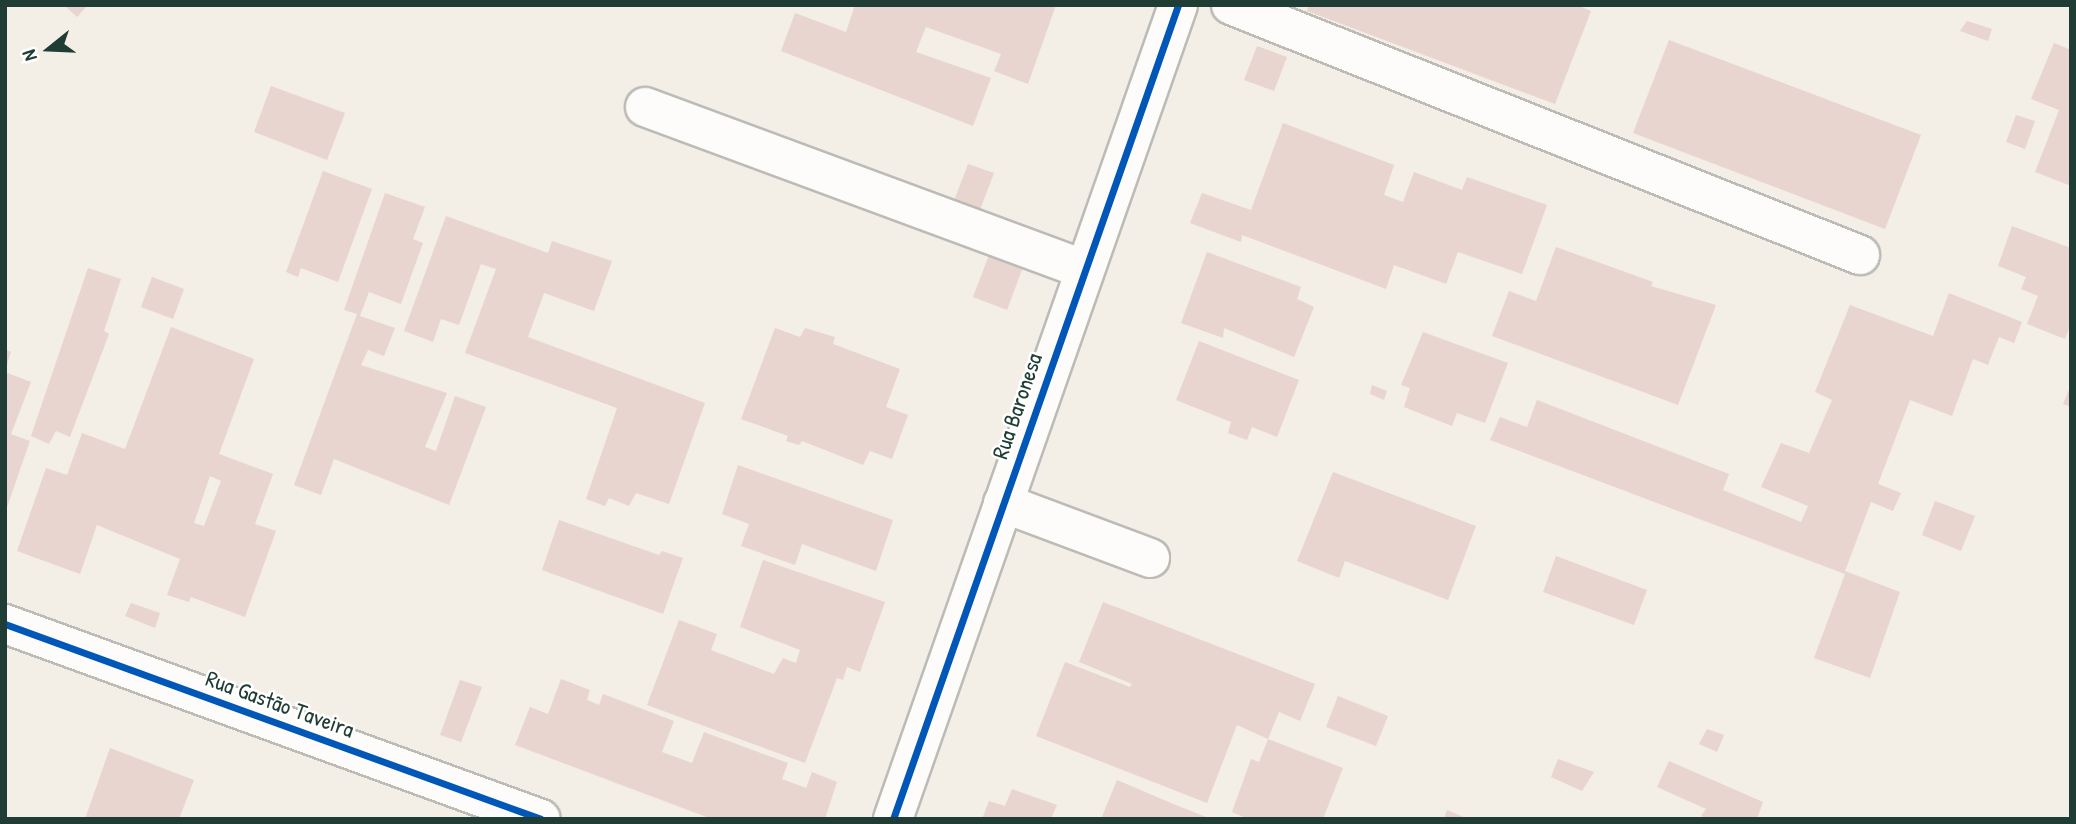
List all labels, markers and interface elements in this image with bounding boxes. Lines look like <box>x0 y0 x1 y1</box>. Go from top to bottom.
north arrow <box>14 14 84 84</box>
text: N <box>15 47 43 64</box>
street label: Rua Baronesa <box>986 349 1048 463</box>
street label: Rua Gastão Taveira <box>202 664 358 744</box>

